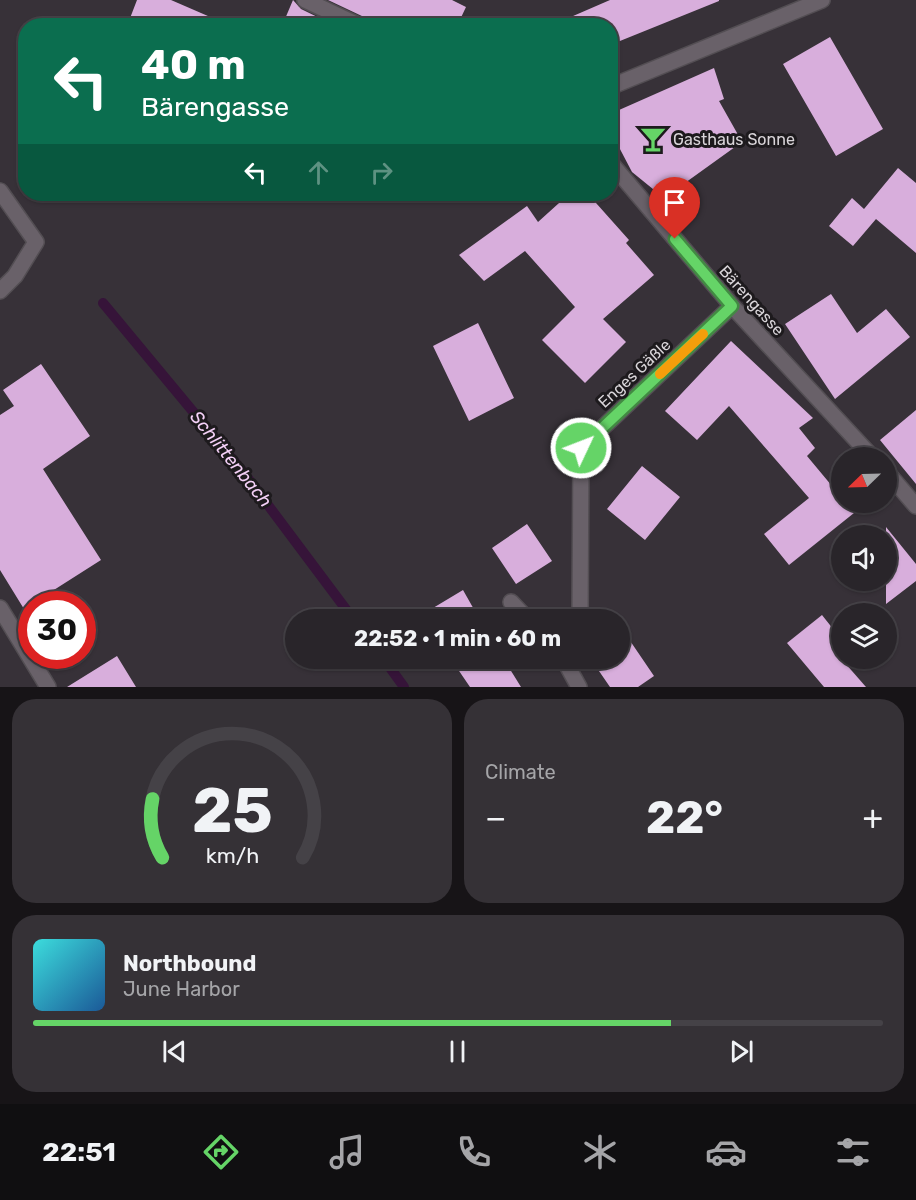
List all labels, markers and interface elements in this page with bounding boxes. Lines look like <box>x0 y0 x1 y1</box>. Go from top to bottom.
text: 40 m <box>141 40 246 90</box>
icon: left <box>42 42 120 120</box>
text: Bärengasse <box>141 91 289 123</box>
bar icon: Gasthaus Sonne <box>638 124 668 154</box>
place label: Gasthaus Sonne <box>673 130 795 149</box>
icon: left <box>239 156 272 189</box>
icon: ahead <box>302 156 335 189</box>
icon: right <box>365 156 398 189</box>
pin <box>649 177 700 239</box>
icon: arrive <box>658 186 691 219</box>
street label: Bärengasse <box>715 261 788 339</box>
street label: Enges Gäßle <box>594 335 674 412</box>
water label: Schlittenbach <box>185 406 277 512</box>
position arrow <box>549 416 613 480</box>
north arrow <box>831 447 897 513</box>
map controls <box>831 447 897 669</box>
button: sound <box>831 525 897 591</box>
speed limit sign: 30 <box>18 591 96 669</box>
button: layers <box>831 603 897 669</box>
text: 22:52 · 1 min · 60 m <box>354 625 561 652</box>
text: Climate <box>485 760 556 784</box>
text: 25 <box>192 774 272 848</box>
text: 22° <box>646 791 723 844</box>
text: − <box>485 798 506 837</box>
text: + <box>862 798 883 837</box>
text: km/h <box>205 843 259 868</box>
text: Northbound <box>123 950 256 977</box>
text: June Harbor <box>123 977 240 1001</box>
icon: previous <box>158 1035 191 1068</box>
icon: pause <box>441 1035 474 1068</box>
icon: next <box>725 1035 758 1068</box>
icon: directions <box>200 1131 242 1173</box>
icon: music <box>326 1131 368 1173</box>
icon: phone <box>453 1131 495 1173</box>
icon: climate <box>579 1131 621 1173</box>
icon: car <box>705 1131 747 1173</box>
icon: filters <box>832 1131 874 1173</box>
text: 22:51 <box>42 1136 116 1168</box>

